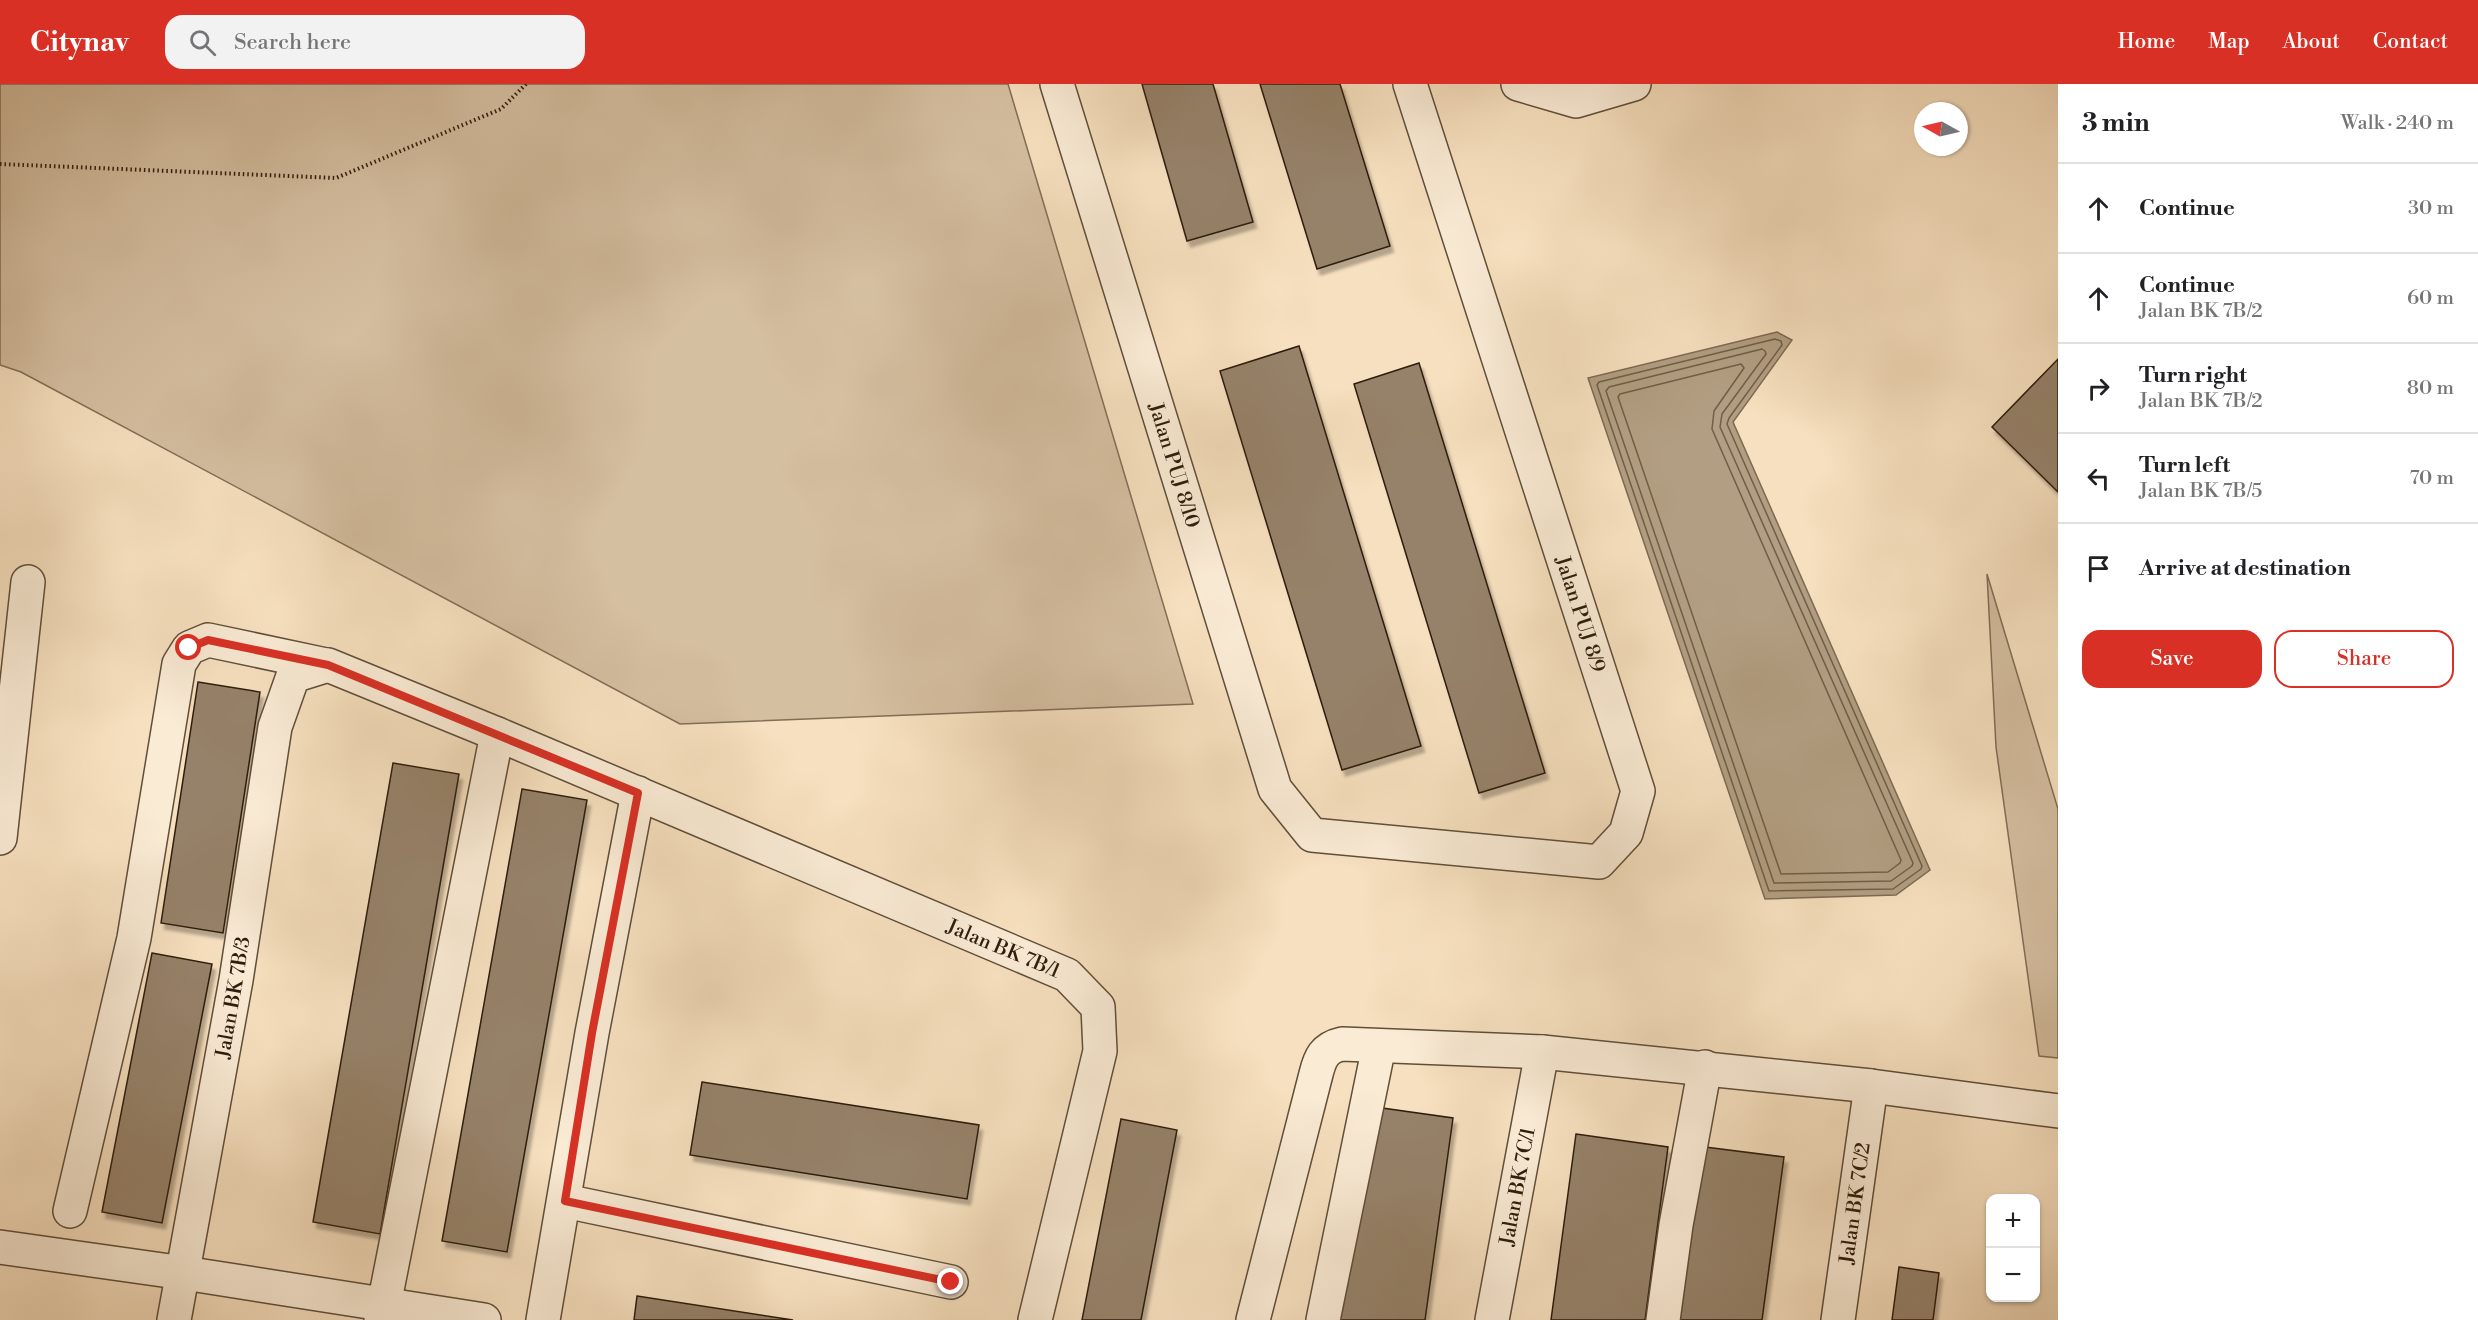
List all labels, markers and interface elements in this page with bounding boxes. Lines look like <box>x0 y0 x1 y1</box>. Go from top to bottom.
search box <box>165 15 585 69</box>
text: Citynav <box>30 25 129 60</box>
icon: search <box>186 26 219 59</box>
text: Search here <box>234 29 351 56</box>
text: Home <box>2118 29 2175 55</box>
text: Map <box>2208 29 2250 55</box>
text: About <box>2283 29 2340 55</box>
text: Contact <box>2373 29 2448 55</box>
north arrow <box>1914 102 1968 156</box>
text: 3 min <box>2082 107 2150 139</box>
text: Walk · 240 m <box>2341 111 2454 136</box>
icon: ahead <box>2082 192 2115 225</box>
text: Continue <box>2139 195 2235 222</box>
text: 30 m <box>2408 196 2454 221</box>
text: Continue <box>2139 272 2235 299</box>
icon: ahead <box>2082 282 2115 315</box>
text: 60 m <box>2407 286 2454 311</box>
text: Jalan BK 7B/2 <box>2139 299 2263 324</box>
text: Turn right <box>2139 362 2247 389</box>
icon: right <box>2082 372 2115 405</box>
text: 80 m <box>2407 376 2454 401</box>
text: Jalan BK 7B/2 <box>2139 389 2263 414</box>
street label: Jalan PUJ 8/10 <box>1142 399 1205 531</box>
text: Turn left <box>2139 452 2230 479</box>
icon: left <box>2082 462 2115 495</box>
text: 70 m <box>2410 466 2454 491</box>
text: Jalan BK 7B/5 <box>2139 479 2262 504</box>
street label: Jalan PUJ 8/9 <box>1549 552 1610 676</box>
icon: arrive <box>2082 552 2115 585</box>
text: Arrive at destination <box>2139 555 2351 582</box>
button: Save <box>2082 630 2262 688</box>
button: Share <box>2274 630 2454 688</box>
route start <box>175 634 201 660</box>
street label: Jalan BK 7B/1 <box>942 914 1064 985</box>
street label: Jalan BK 7B/3 <box>211 935 257 1061</box>
street label: Jalan BK 7C/1 <box>1495 1125 1542 1249</box>
street label: Jalan BK 7C/2 <box>1835 1141 1877 1267</box>
map controls <box>1986 1194 2040 1302</box>
button: + <box>1986 1194 2040 1248</box>
button: − <box>1986 1248 2040 1302</box>
route end <box>937 1268 963 1294</box>

